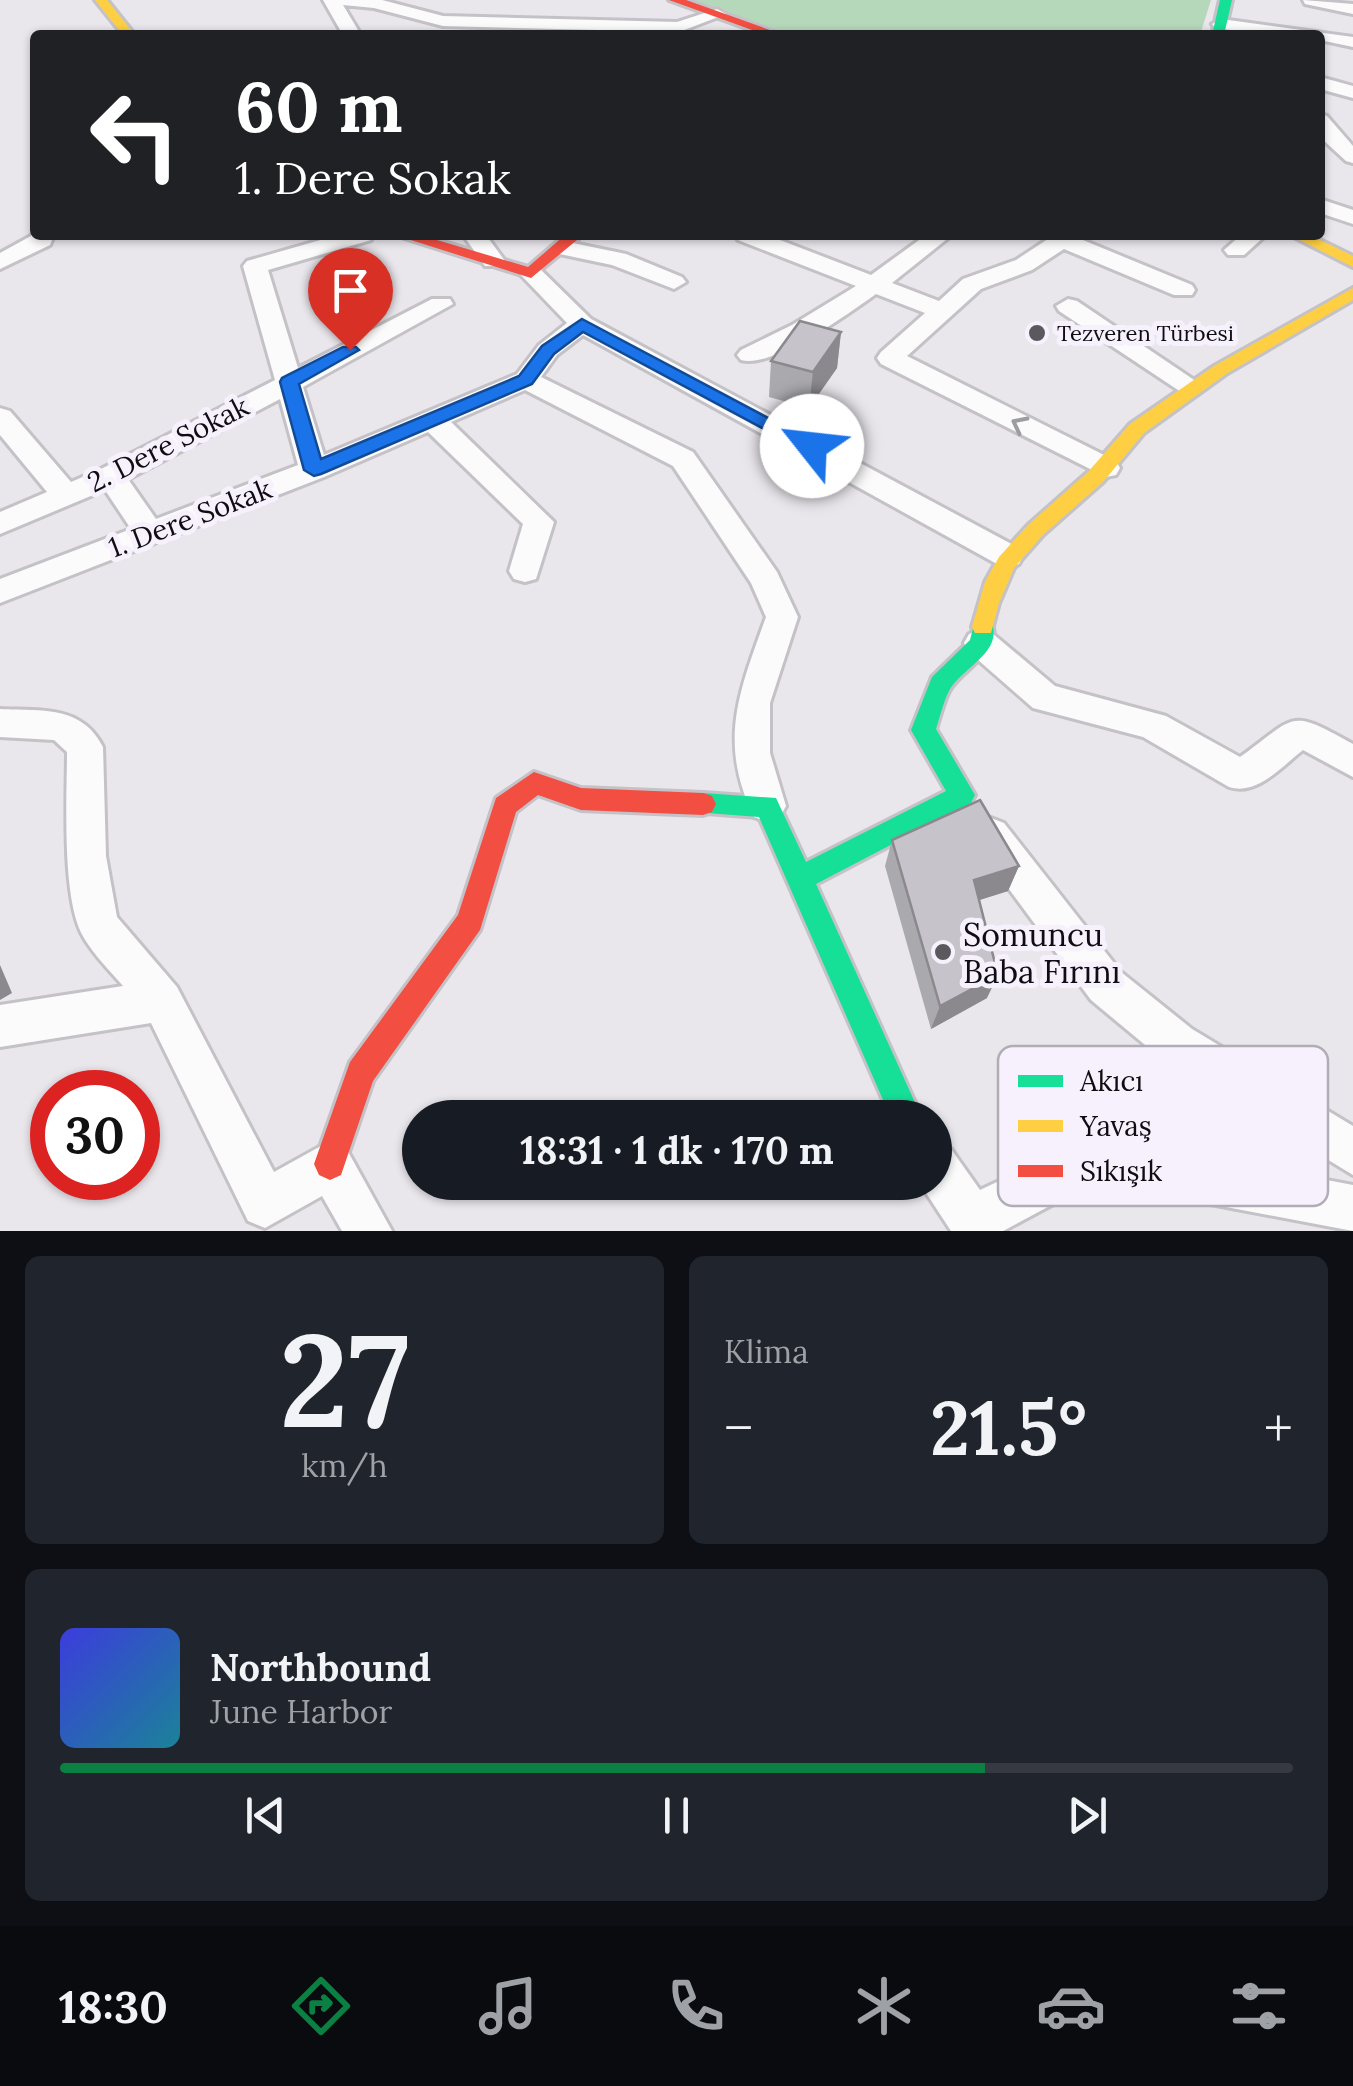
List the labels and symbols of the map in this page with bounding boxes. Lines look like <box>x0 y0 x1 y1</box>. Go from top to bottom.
pin <box>308 248 393 351</box>
place label: Tezveren Türbesi <box>1057 319 1234 347</box>
marker: Tezveren Türbesi <box>1026 322 1048 344</box>
street label: 2. Dere Sokak <box>81 388 255 500</box>
position arrow <box>760 394 864 498</box>
one-way arrow <box>1011 416 1029 436</box>
street label: 1. Dere Sokak <box>103 470 277 566</box>
place label: Somuncu Baba Fırını <box>963 914 1121 992</box>
marker: Somuncu Baba Fırını <box>932 941 954 963</box>
legend <box>998 1046 1328 1206</box>
text: Akıcı <box>1079 1063 1143 1099</box>
speed limit sign: 30 <box>30 1070 160 1200</box>
text: Yavaş <box>1079 1108 1152 1144</box>
text: Sıkışık <box>1080 1153 1162 1189</box>

